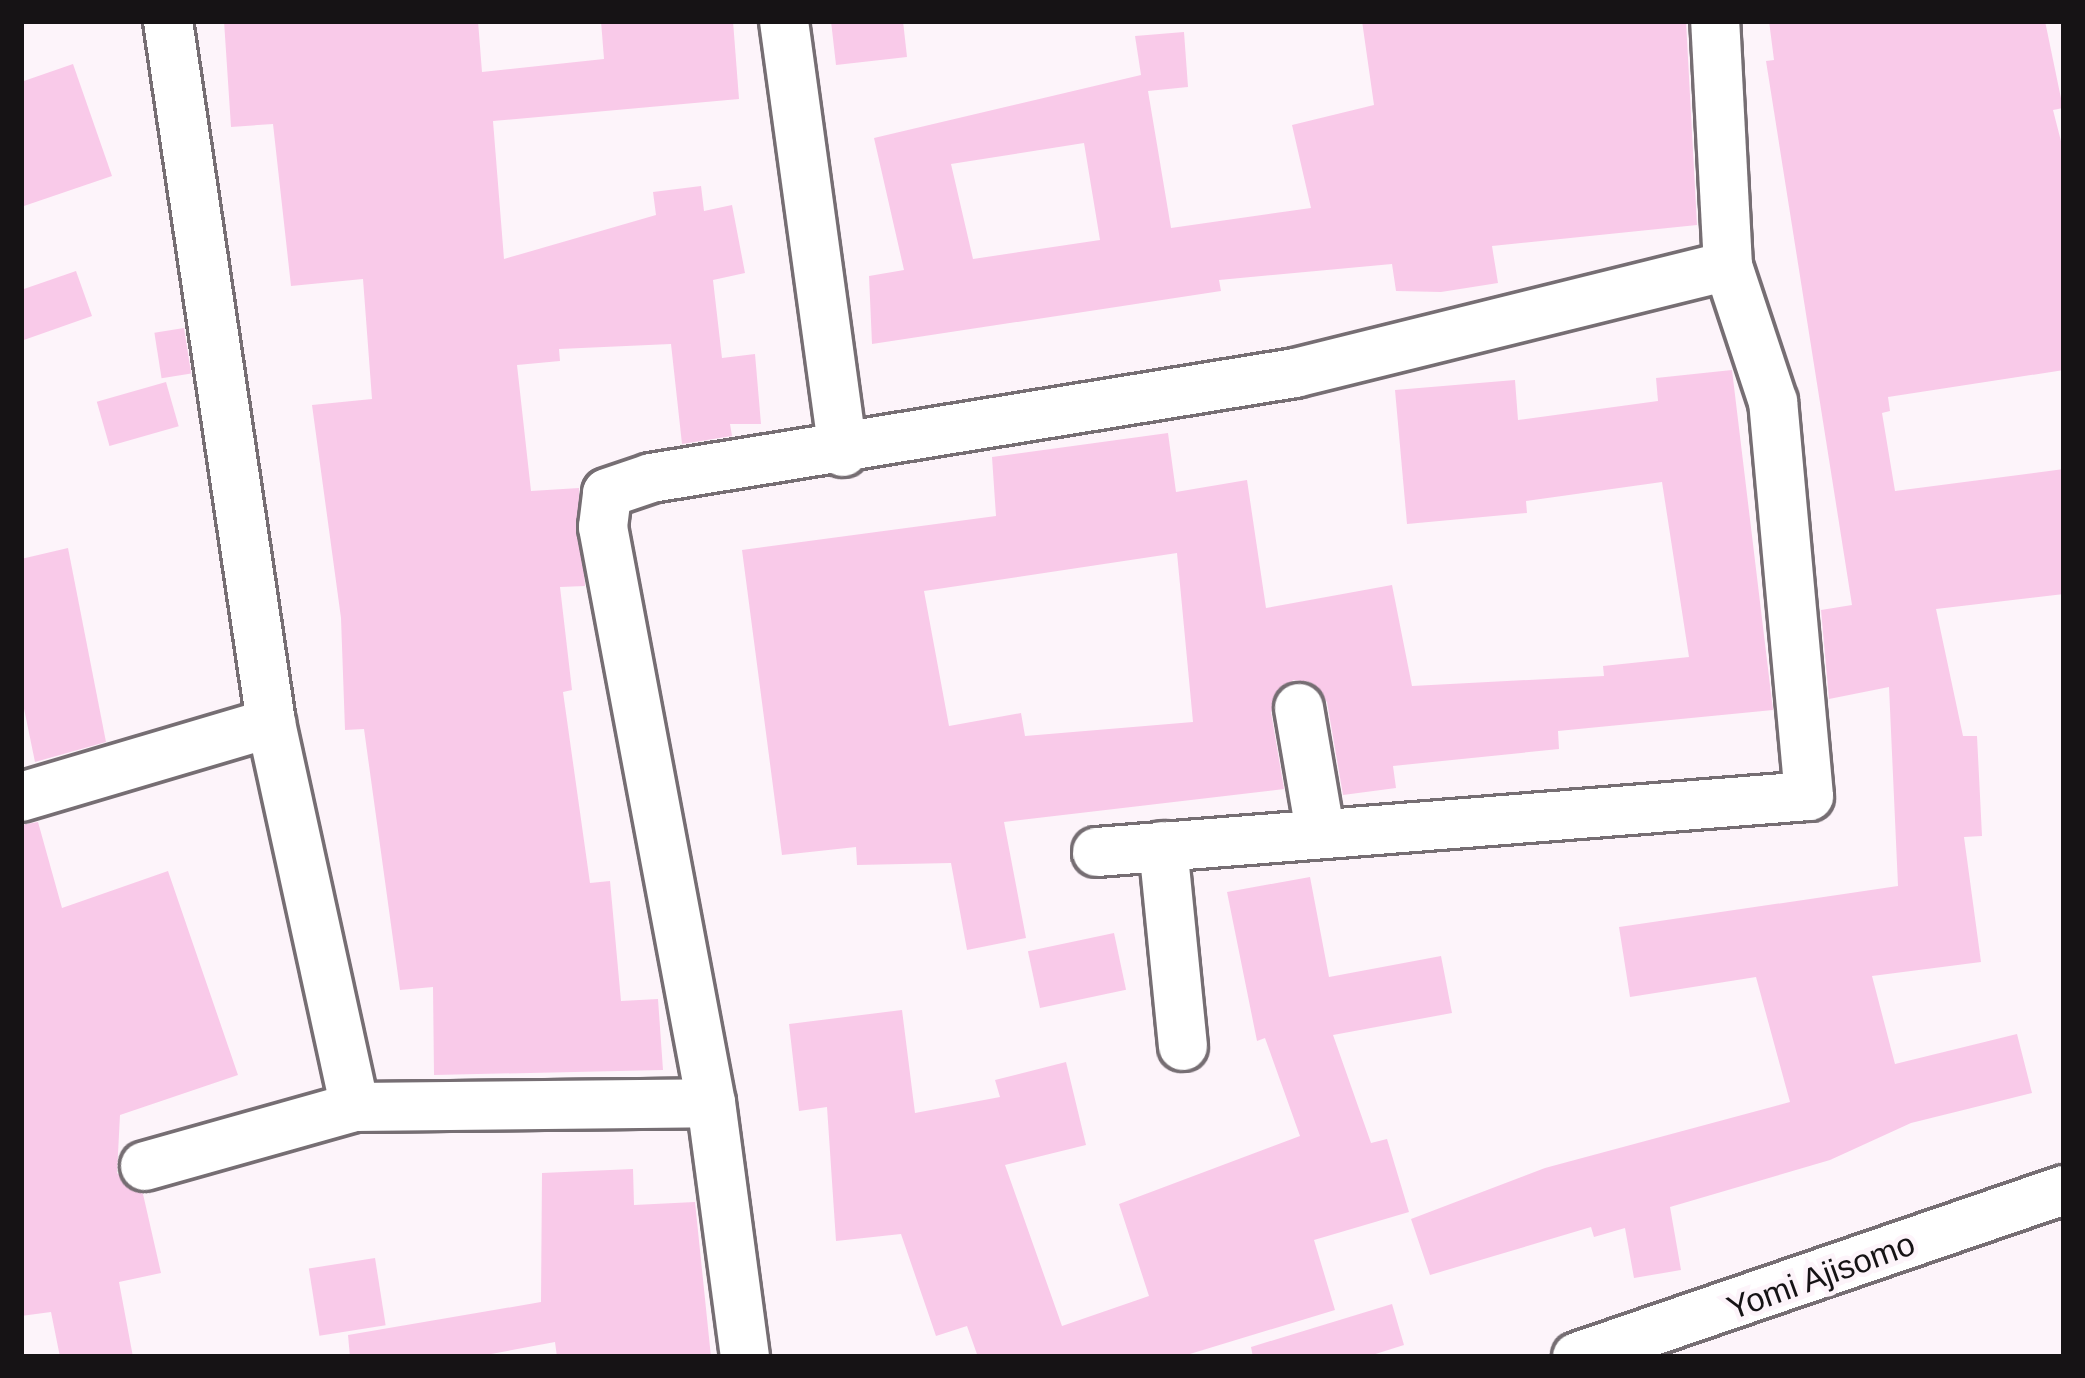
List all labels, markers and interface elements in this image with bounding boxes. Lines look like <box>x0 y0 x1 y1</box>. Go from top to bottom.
street label: Yomi Ajisomo <box>1721 1223 1921 1329</box>

